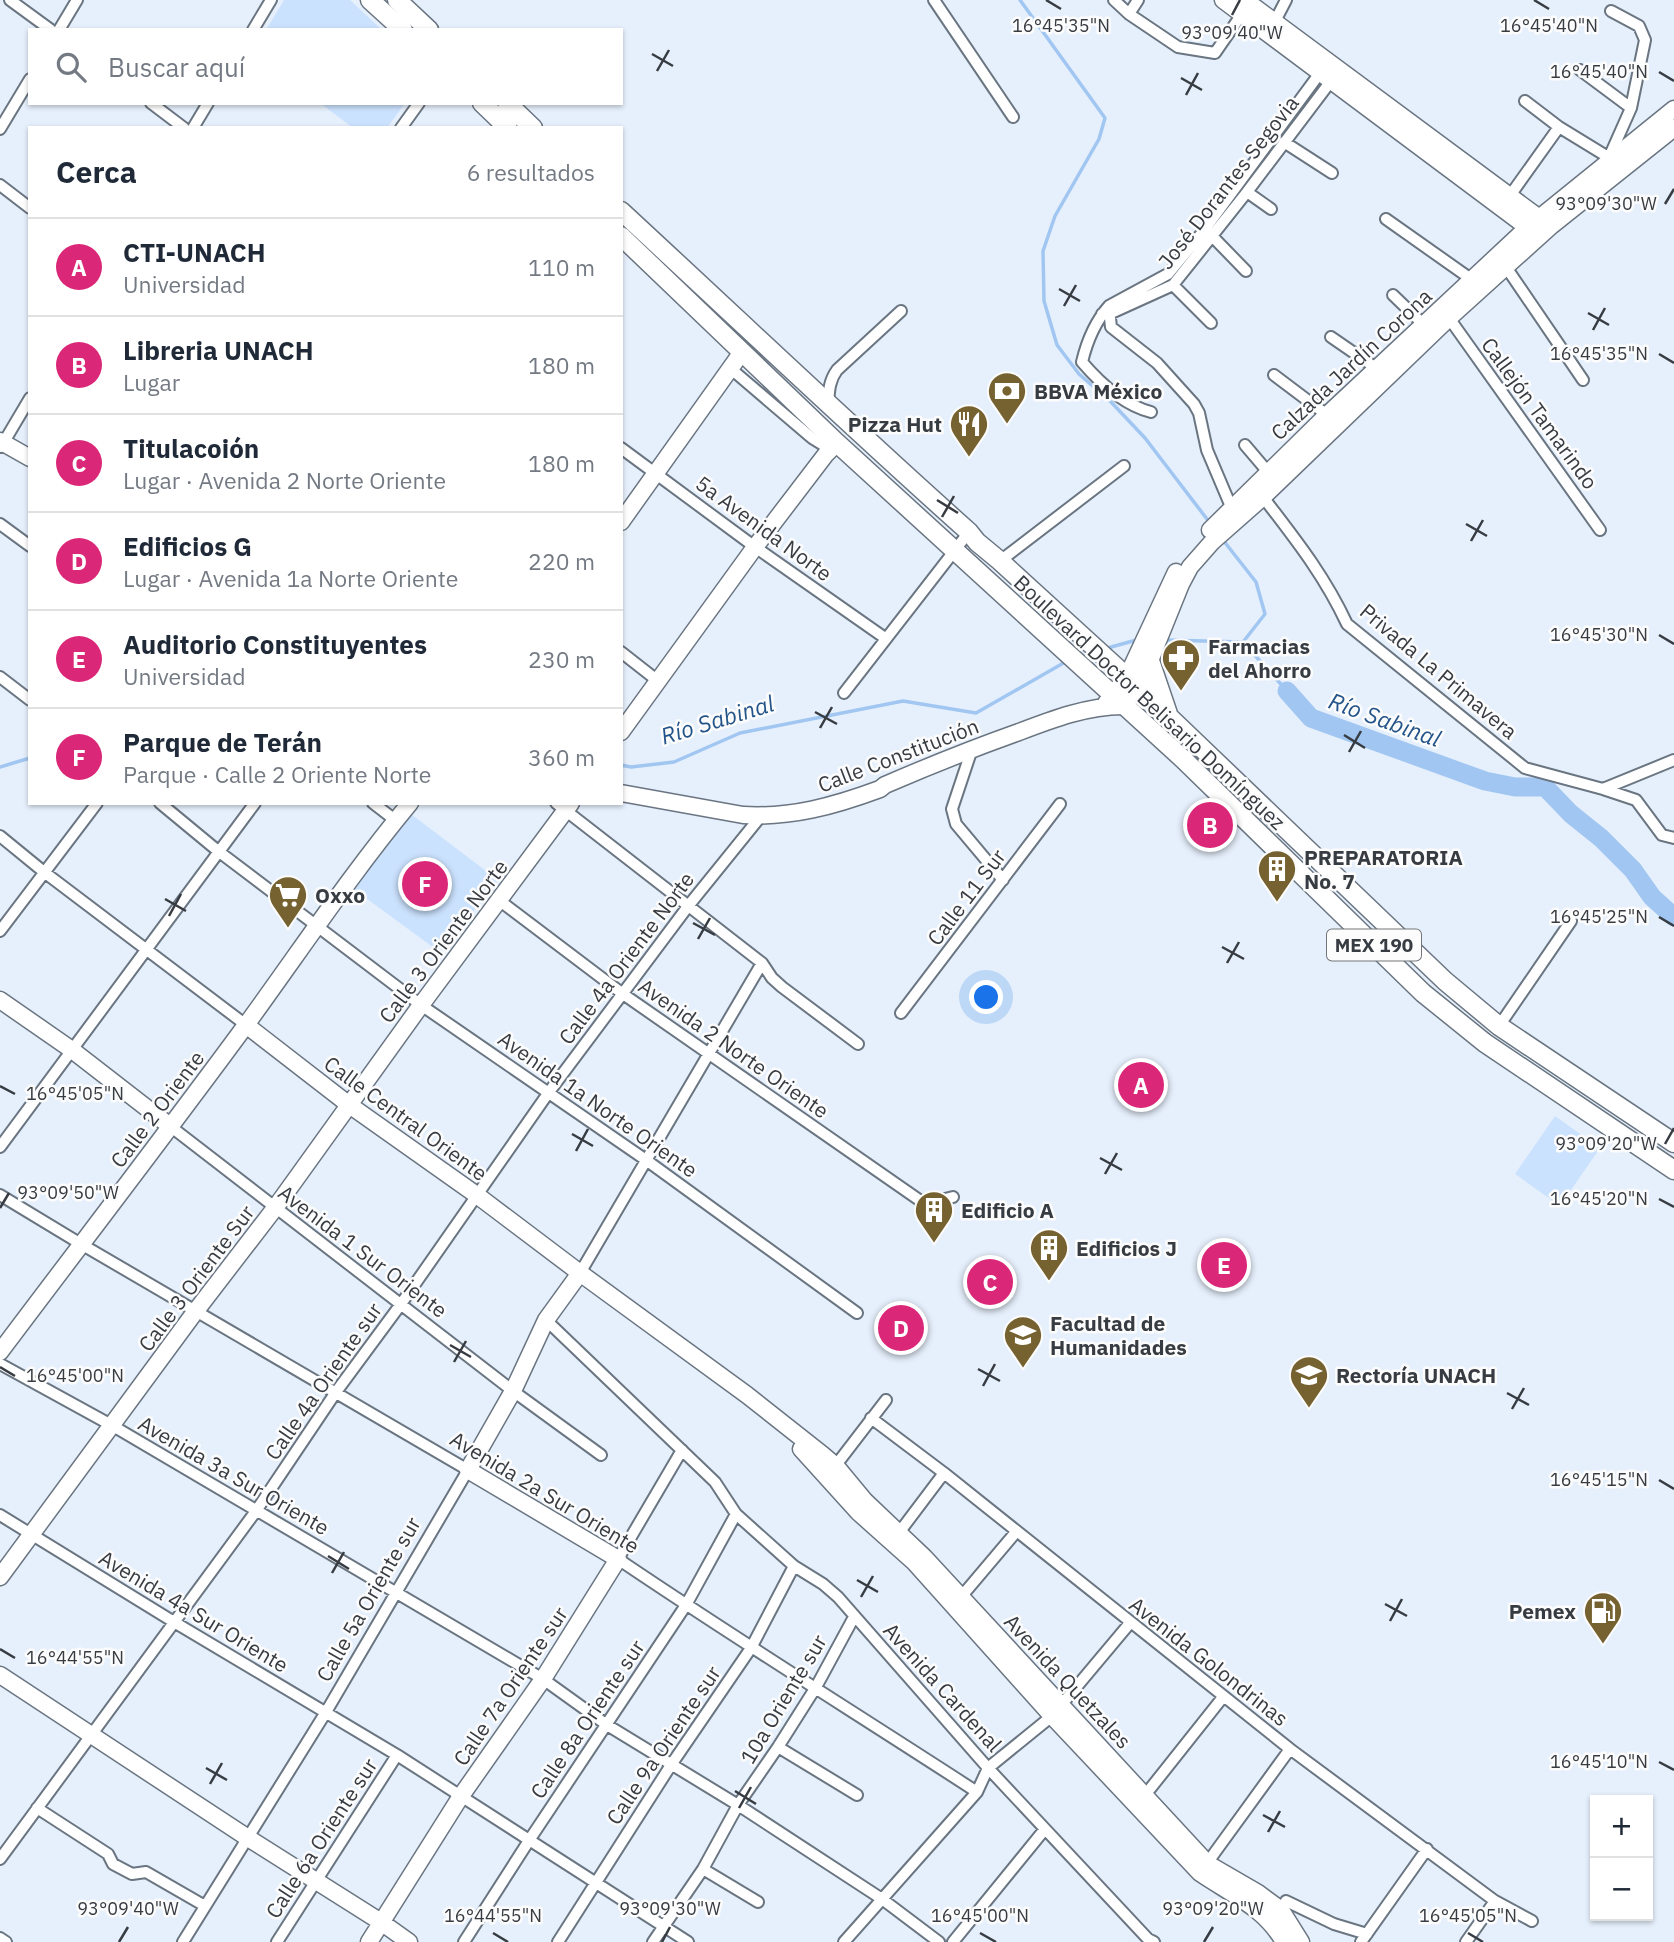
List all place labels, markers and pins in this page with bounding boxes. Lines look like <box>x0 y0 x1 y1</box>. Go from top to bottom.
bank icon: BBVA México <box>986 370 1028 425</box>
place label: BBVA México <box>1034 377 1162 405</box>
restaurant icon: Pizza Hut <box>948 403 990 458</box>
place label: Pizza Hut <box>848 410 942 438</box>
place label: Farmacias del Ahorro <box>1208 632 1311 684</box>
pharmacy icon: Farmacias del Ahorro <box>1160 637 1202 692</box>
pin: B <box>1187 799 1233 851</box>
place label: PREPARATORIA No. 7 <box>1304 843 1463 895</box>
building icon: PREPARATORIA No. 7 <box>1256 848 1298 903</box>
pin: F <box>402 858 448 910</box>
supermarket icon: Oxxo <box>267 874 309 929</box>
place label: Oxxo <box>315 881 365 909</box>
pin: A <box>1118 1059 1164 1111</box>
building icon: Edificio A <box>913 1189 955 1244</box>
place label: Edificio A <box>961 1196 1054 1224</box>
building icon: Edificios J <box>1028 1227 1070 1282</box>
place label: Edificios J <box>1076 1234 1177 1262</box>
pin: E <box>1201 1239 1247 1291</box>
pin: C <box>967 1256 1013 1308</box>
pin: D <box>878 1302 924 1354</box>
place label: Facultad de Humanidades <box>1050 1309 1187 1361</box>
school or university icon: Facultad de Humanidades <box>1002 1314 1044 1369</box>
school or university icon: Rectoría UNACH <box>1288 1354 1330 1409</box>
place label: Rectoría UNACH <box>1336 1361 1496 1389</box>
fuel station icon: Pemex <box>1582 1590 1624 1645</box>
place label: Pemex <box>1509 1597 1576 1625</box>

